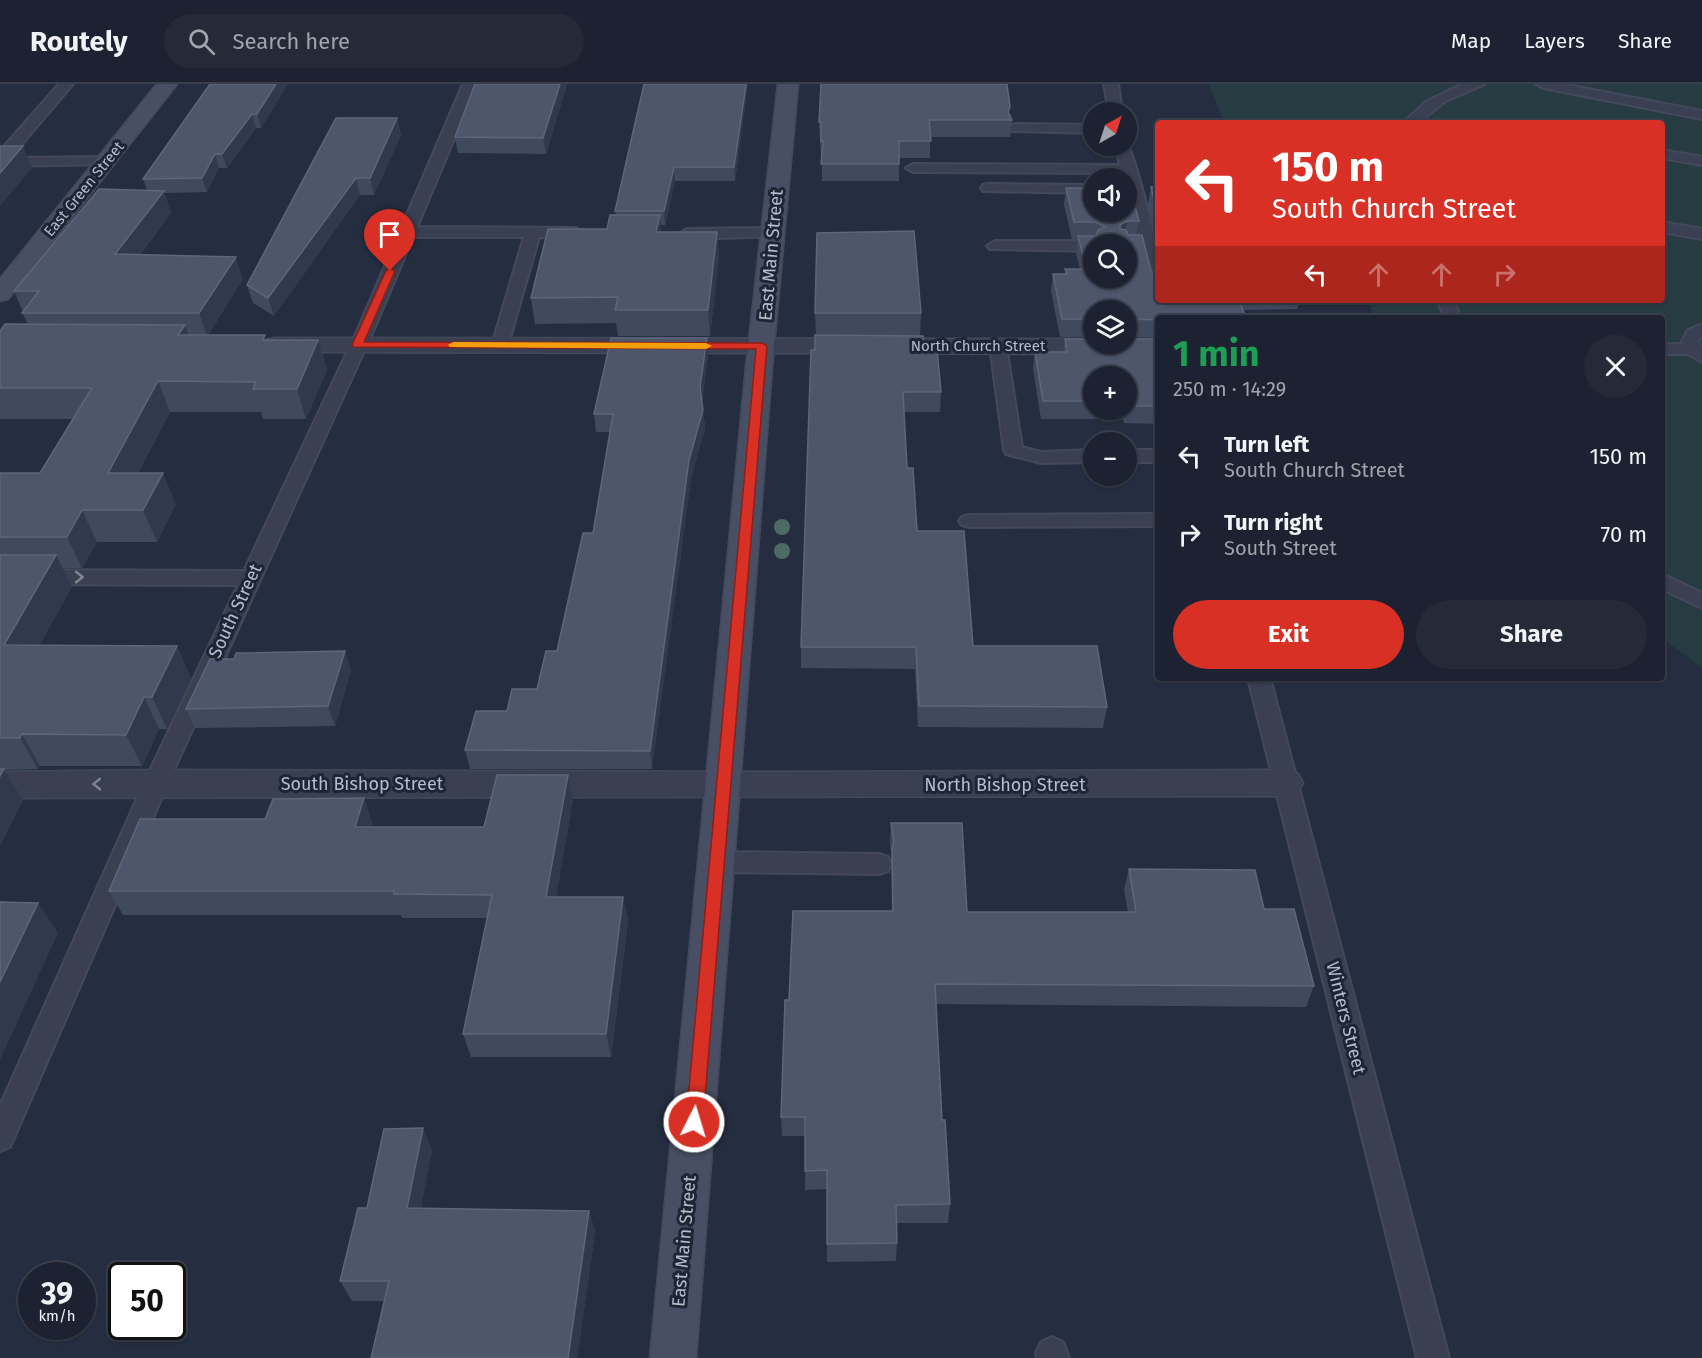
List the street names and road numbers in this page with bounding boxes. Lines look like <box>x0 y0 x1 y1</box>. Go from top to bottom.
street label: East Green Street <box>40 137 128 240</box>
street label: East Main Street <box>754 188 788 322</box>
street label: North Church Street <box>911 337 1046 355</box>
street label: South Street <box>204 560 267 662</box>
street label: South Bishop Street <box>281 773 444 795</box>
street label: North Bishop Street <box>924 774 1086 796</box>
street label: Winters Street <box>1321 959 1371 1077</box>
street label: East Main Street <box>667 1174 701 1308</box>

